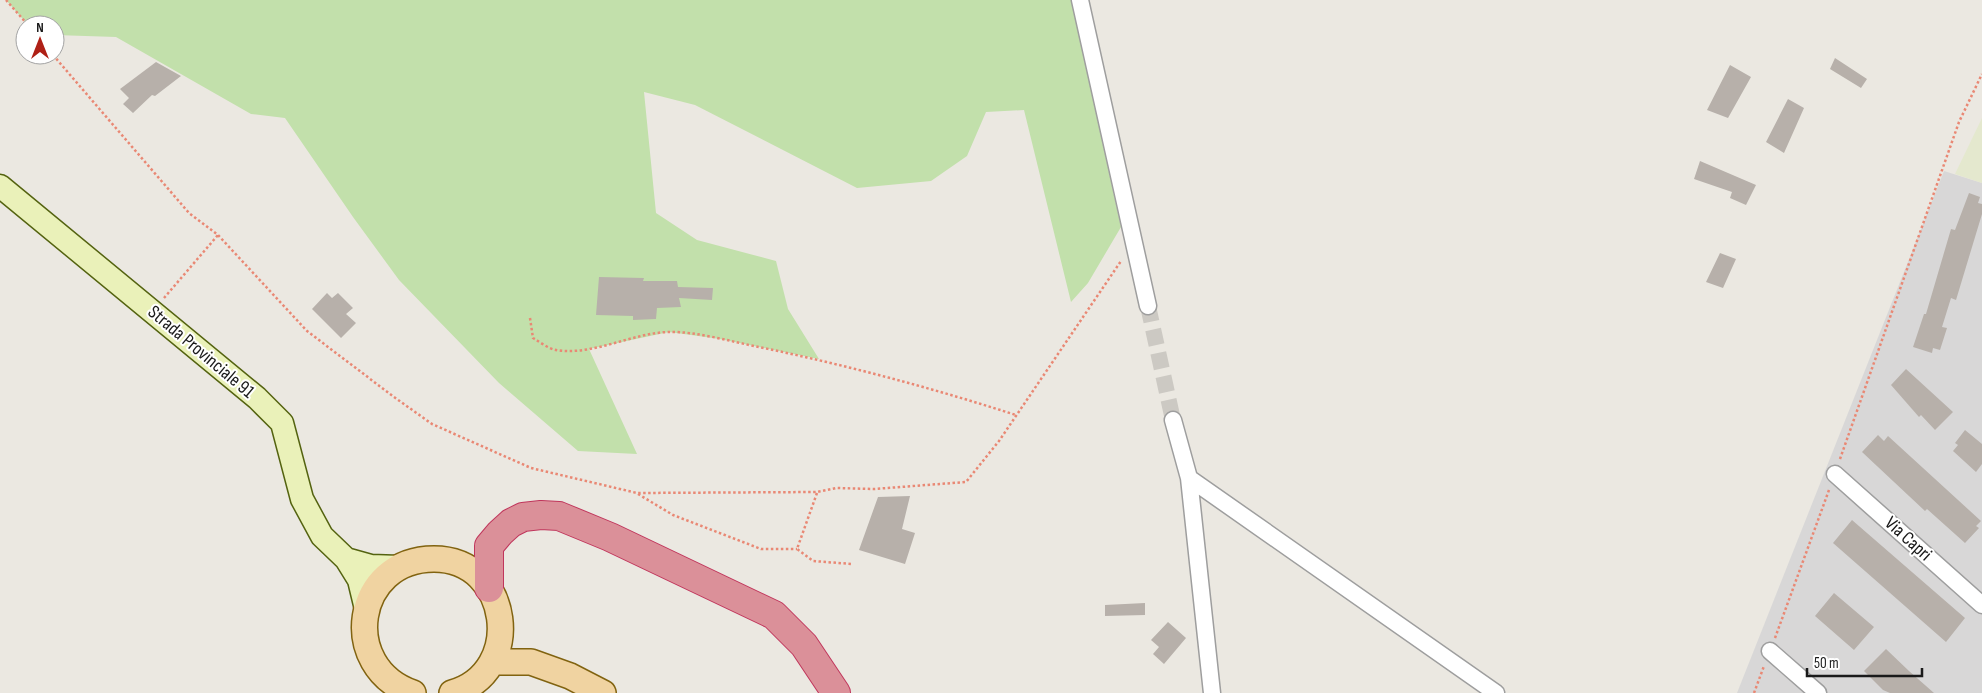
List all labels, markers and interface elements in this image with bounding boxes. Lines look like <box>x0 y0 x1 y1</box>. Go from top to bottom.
north arrow <box>15 15 65 65</box>
text: N <box>36 19 44 36</box>
street label: Strada Provinciale 91 <box>143 301 259 404</box>
street label: Via Capri <box>1880 512 1936 566</box>
scale bar <box>1807 646 1922 678</box>
text: 50 m <box>1814 654 1839 673</box>

